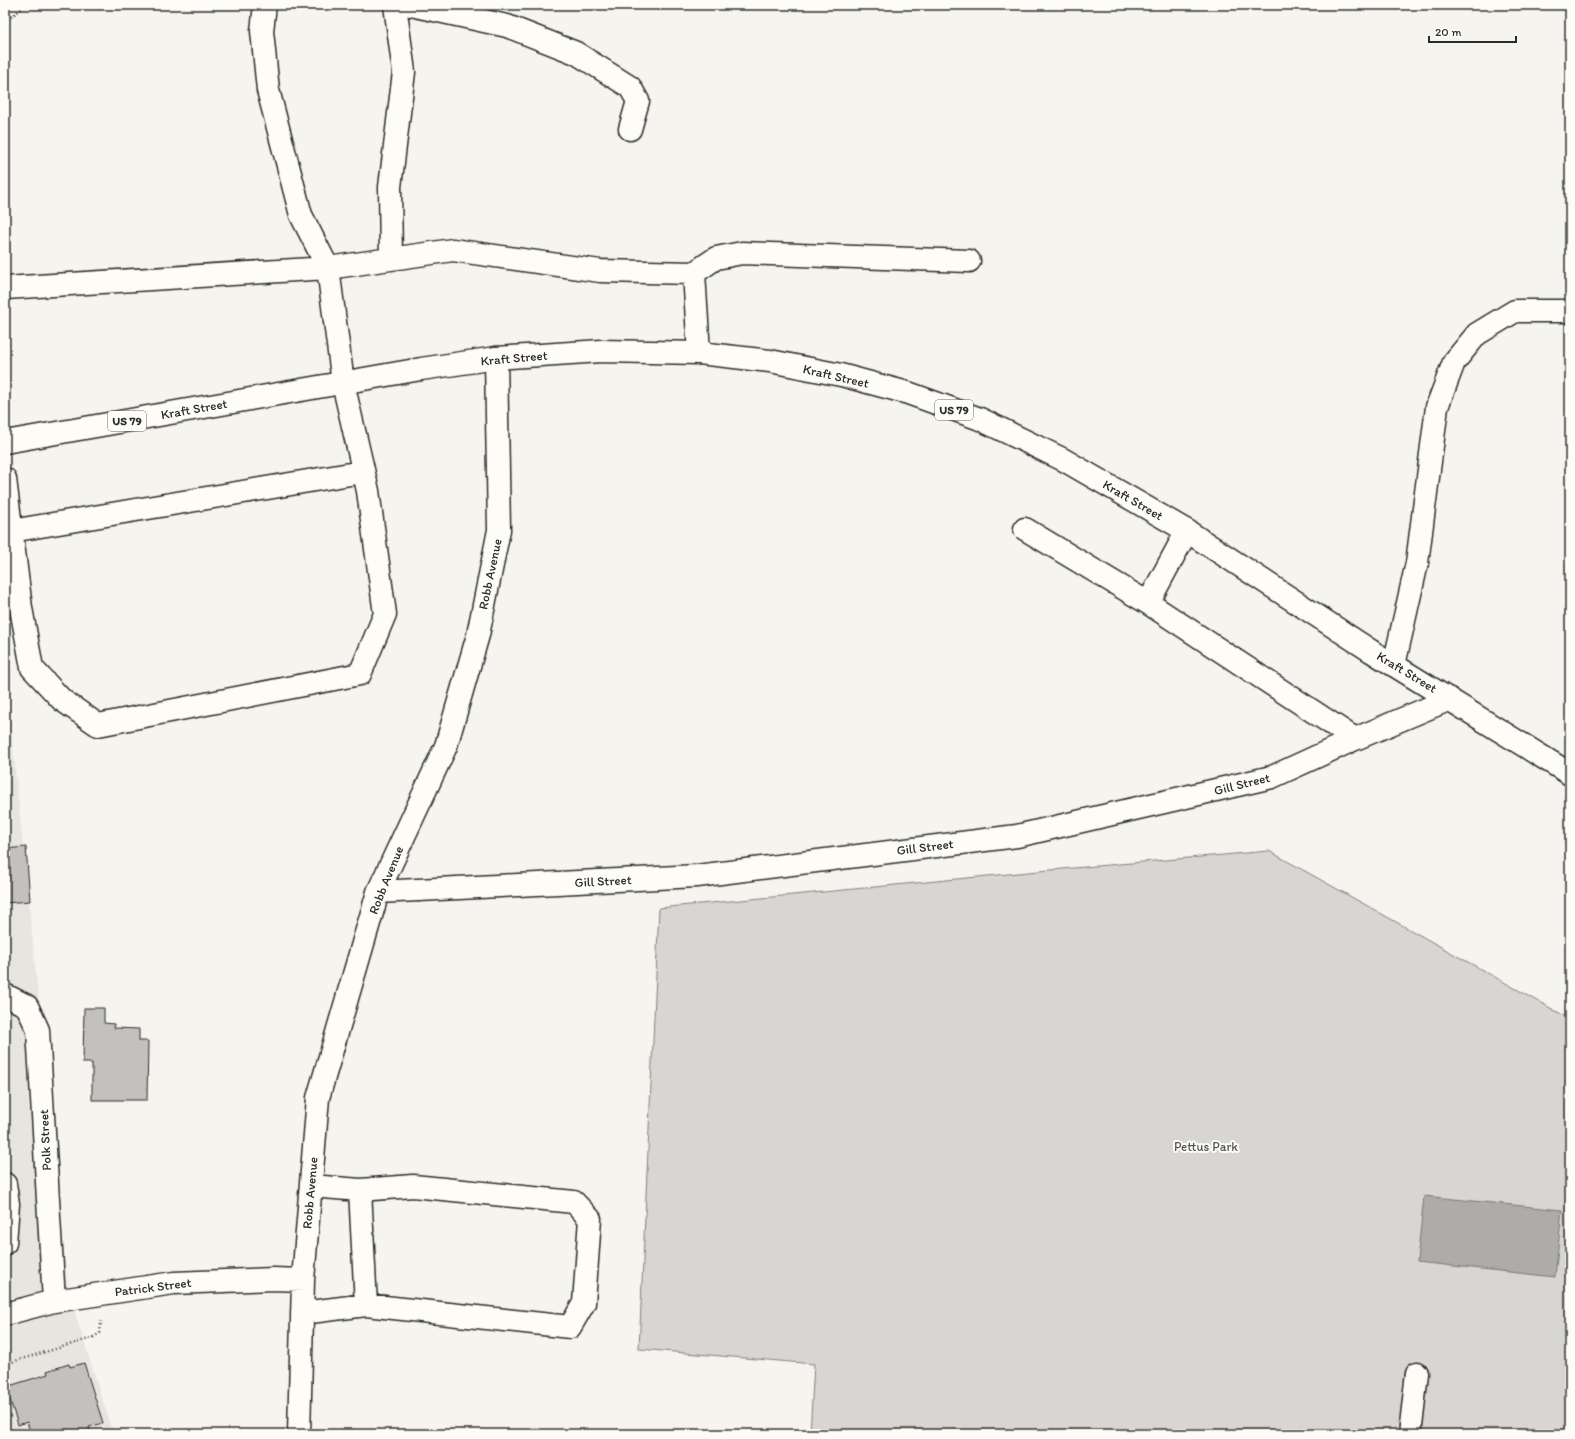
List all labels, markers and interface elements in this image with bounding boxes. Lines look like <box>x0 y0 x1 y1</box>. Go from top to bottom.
scale bar <box>1429 18 1516 44</box>
text: 20 m <box>1435 25 1462 39</box>
street label: Kraft Street <box>480 348 548 368</box>
street label: Kraft Street <box>802 361 871 391</box>
street label: Kraft Street <box>160 396 229 422</box>
road number: US 79 <box>935 400 973 420</box>
road number: US 79 <box>108 411 146 431</box>
street label: Kraft Street <box>1100 477 1166 523</box>
street label: Robb Avenue <box>475 537 505 611</box>
street label: Kraft Street <box>1374 648 1440 696</box>
street label: Gill Street <box>1212 770 1272 798</box>
street label: Gill Street <box>896 836 954 858</box>
street label: Robb Avenue <box>366 844 406 916</box>
street label: Gill Street <box>574 872 632 890</box>
street label: Polk Street <box>36 1109 54 1171</box>
park label: Pettus Park <box>1174 1139 1238 1154</box>
street label: Robb Avenue <box>299 1156 321 1230</box>
street label: Patrick Street <box>114 1275 192 1299</box>

